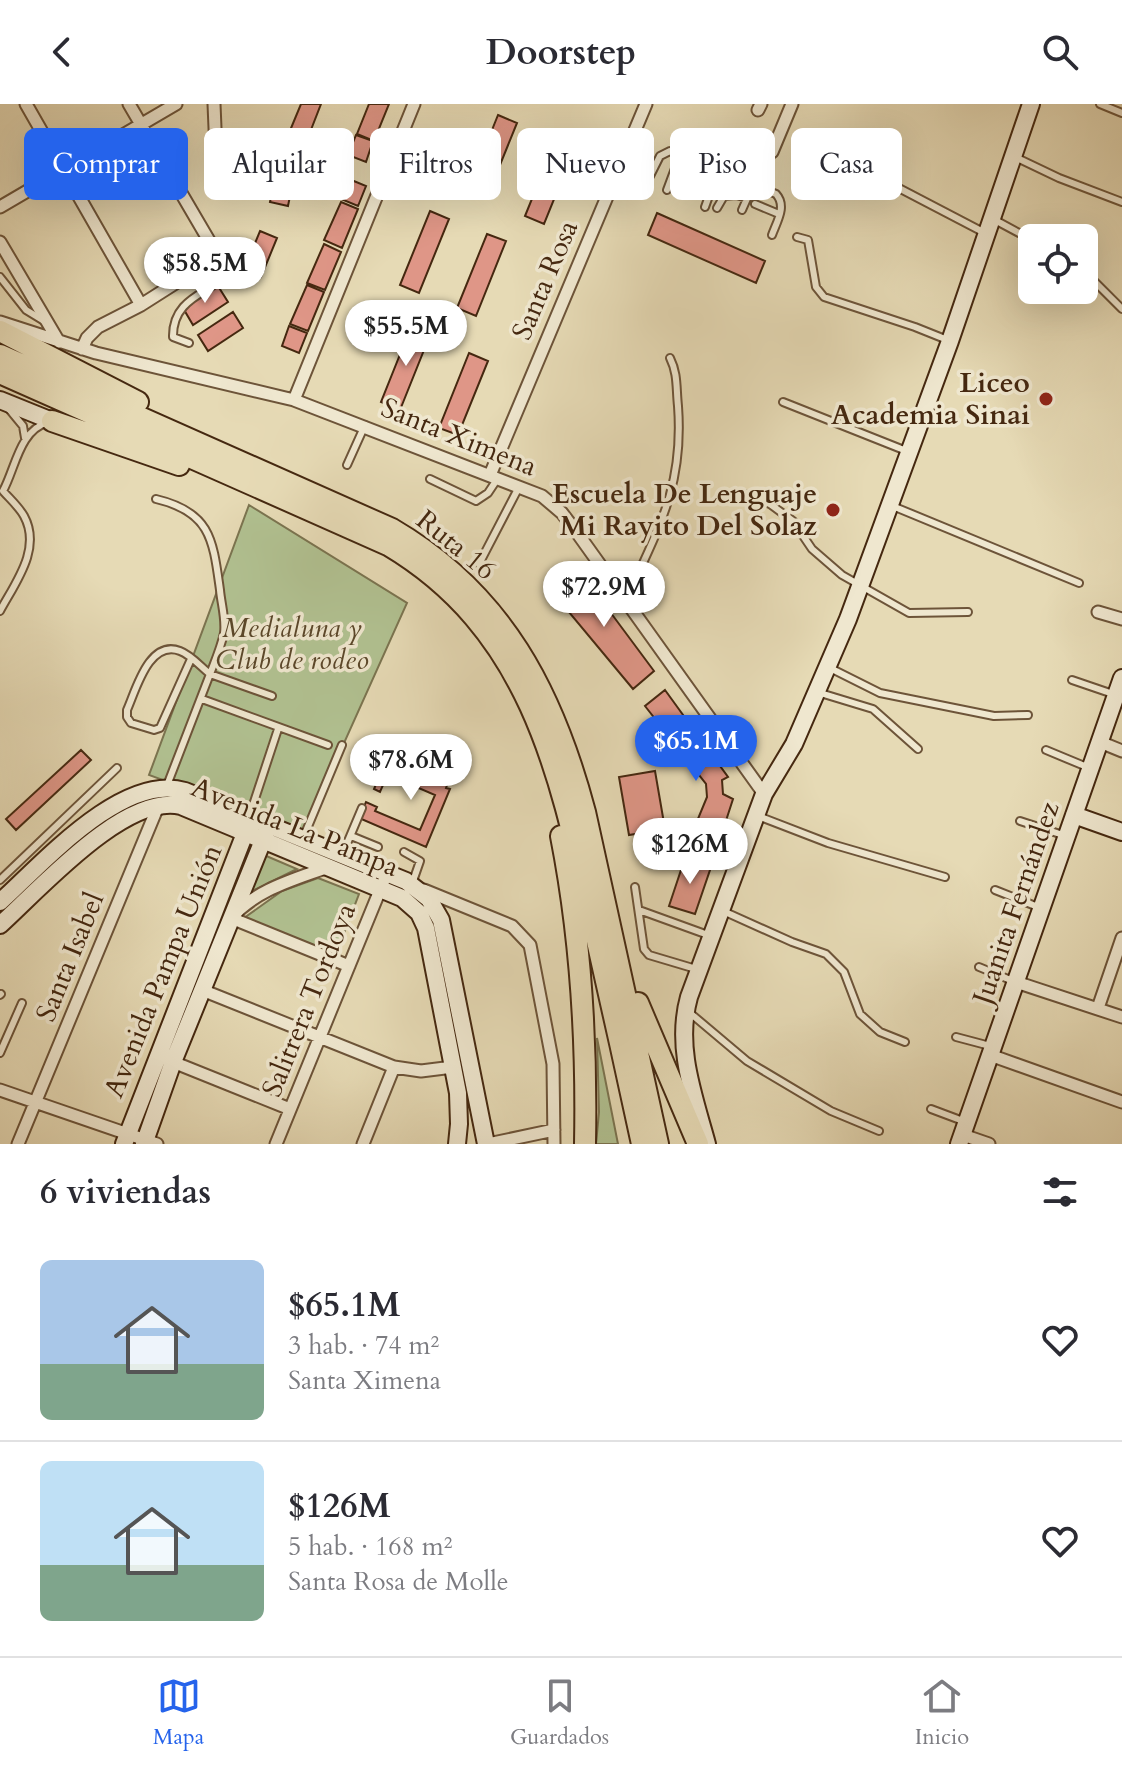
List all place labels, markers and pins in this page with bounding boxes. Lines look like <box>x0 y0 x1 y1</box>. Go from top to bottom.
pin: $58.5M <box>140 237 270 305</box>
pin: $55.5M <box>341 300 471 368</box>
place label: Liceo Academia Sinai <box>831 364 1030 434</box>
marker: Liceo Academia Sinai <box>1037 390 1055 408</box>
place label: Escuela De Lenguaje Mi Rayito Del Solaz <box>552 475 817 545</box>
marker: Escuela De Lenguaje Mi Rayito Del Solaz <box>824 501 842 519</box>
pin: $72.9M <box>539 561 669 629</box>
pin: $65.1M <box>631 715 761 783</box>
pin: $78.6M <box>346 734 476 802</box>
pin: $126M <box>634 818 746 886</box>

